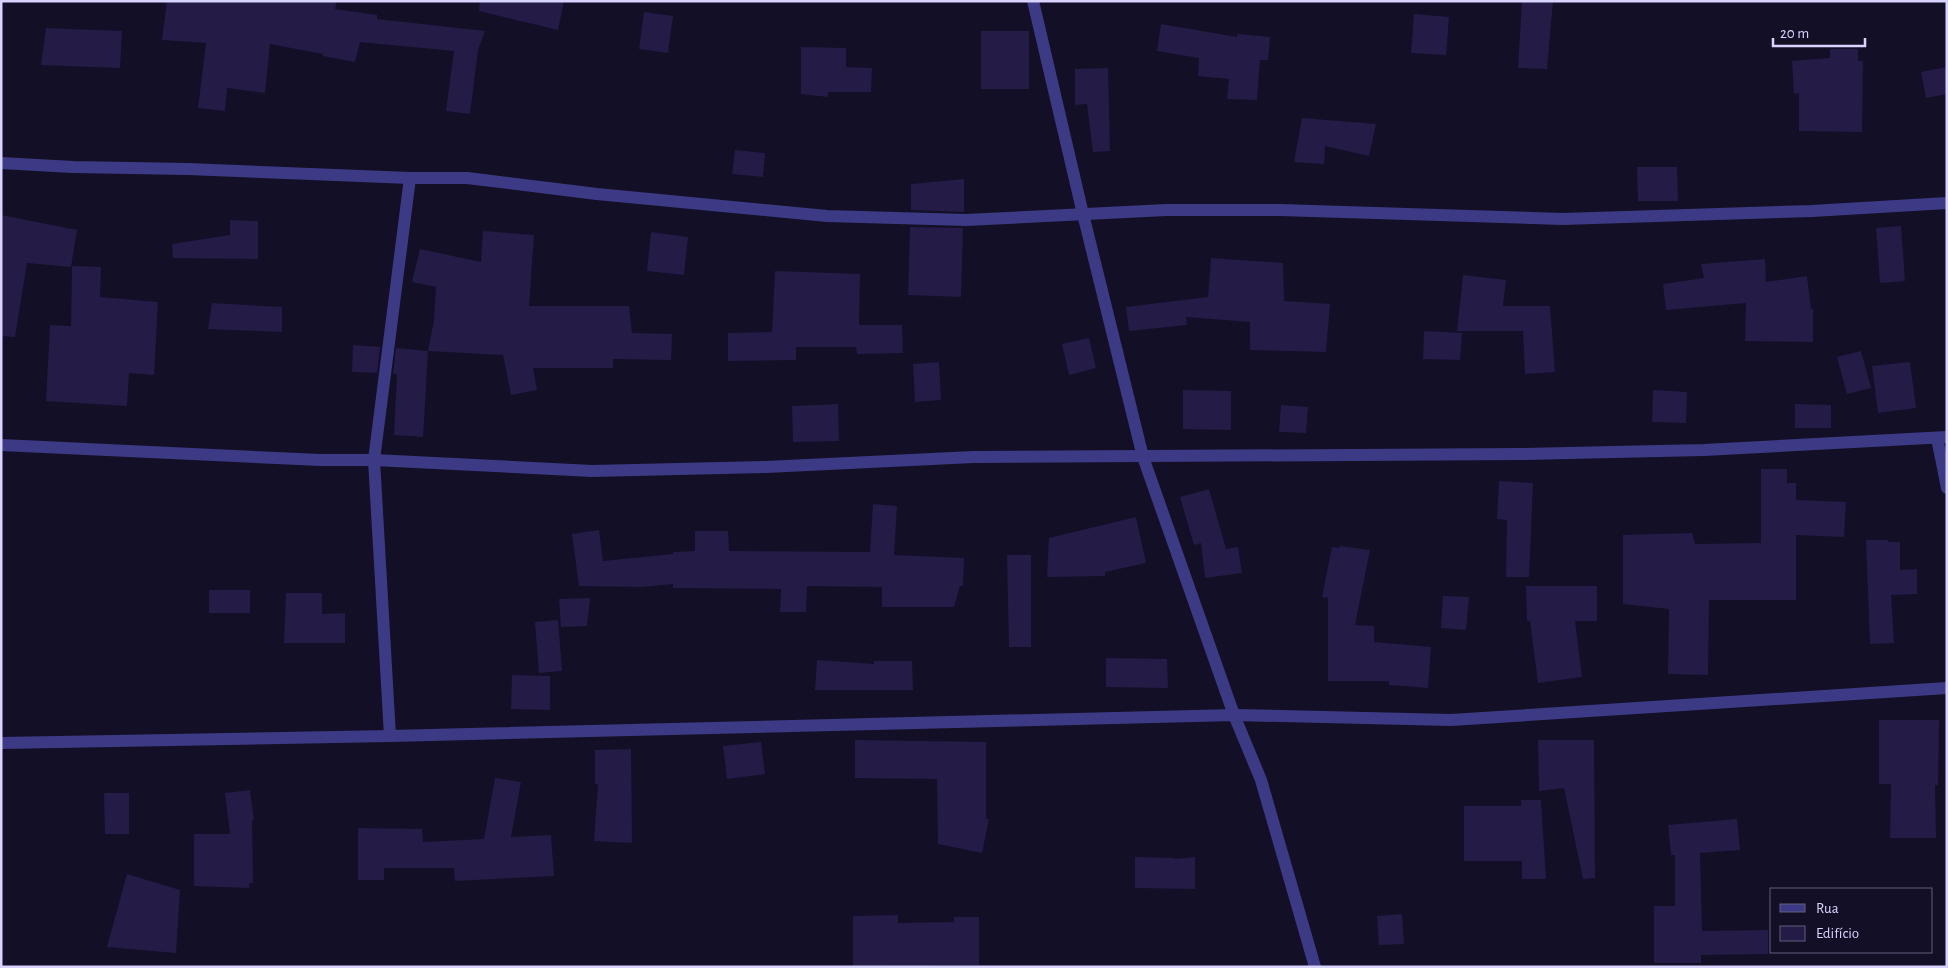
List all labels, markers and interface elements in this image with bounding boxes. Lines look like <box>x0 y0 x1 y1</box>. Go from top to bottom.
scale bar <box>1773 15 1866 47</box>
text: 20 m <box>1780 26 1809 41</box>
legend <box>1770 888 1933 953</box>
text: Rua <box>1816 901 1839 916</box>
text: Edifício <box>1816 926 1859 941</box>

